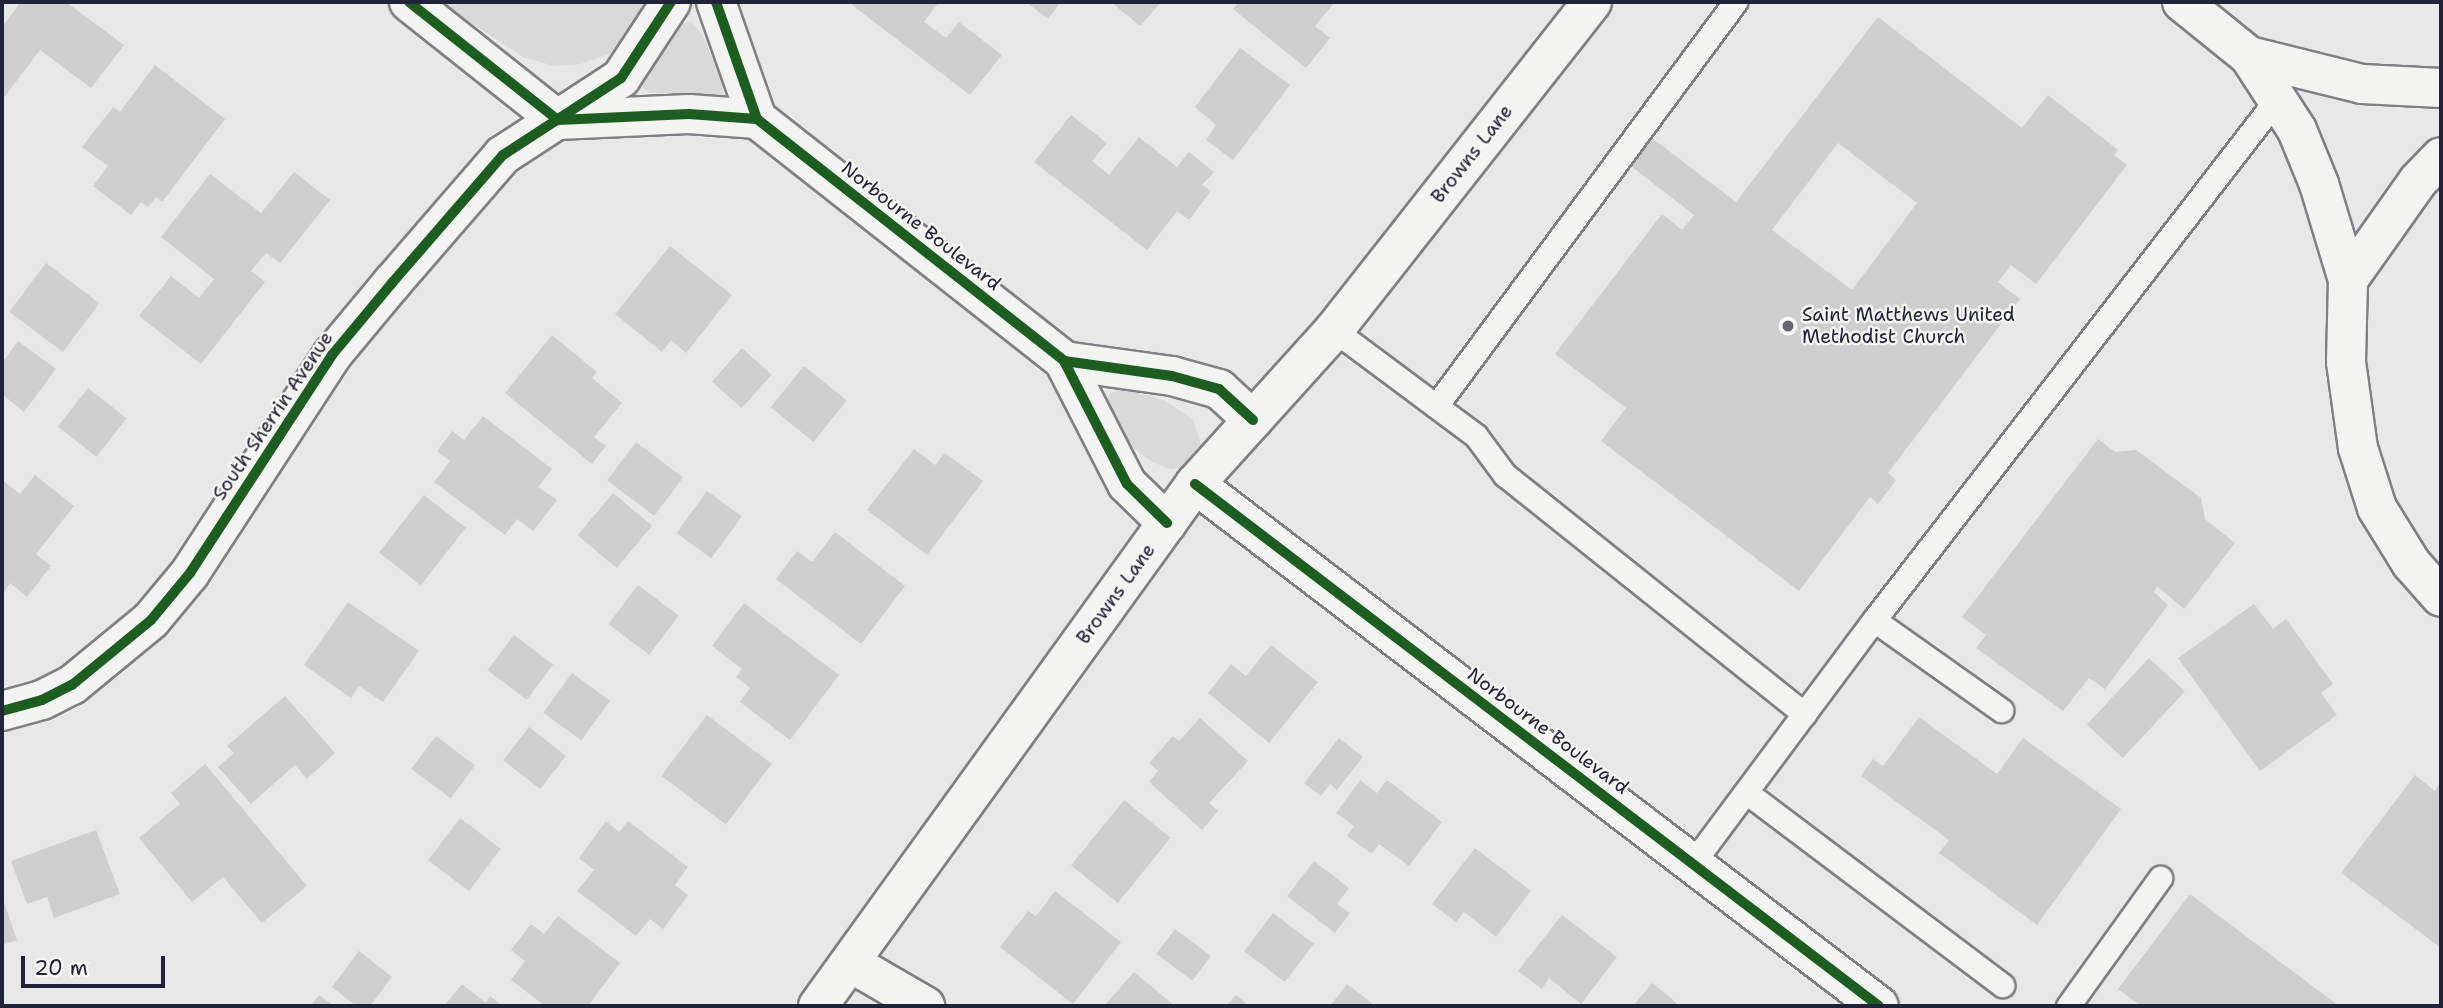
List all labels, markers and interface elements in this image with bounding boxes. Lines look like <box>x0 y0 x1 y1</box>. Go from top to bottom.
street label: Browns Lane <box>1427 100 1517 208</box>
street label: Norbourne Boulevard <box>837 157 1005 295</box>
place label: Saint Matthews United Methodist Church <box>1802 304 2015 348</box>
marker: Saint Matthews United Methodist Church <box>1780 318 1796 334</box>
street label: South Sherrin Avenue <box>208 327 338 505</box>
street label: Browns Lane <box>1072 539 1160 649</box>
street label: Norbourne Boulevard <box>1463 663 1633 799</box>
scale bar <box>24 942 168 986</box>
text: 20 m <box>34 954 88 982</box>

